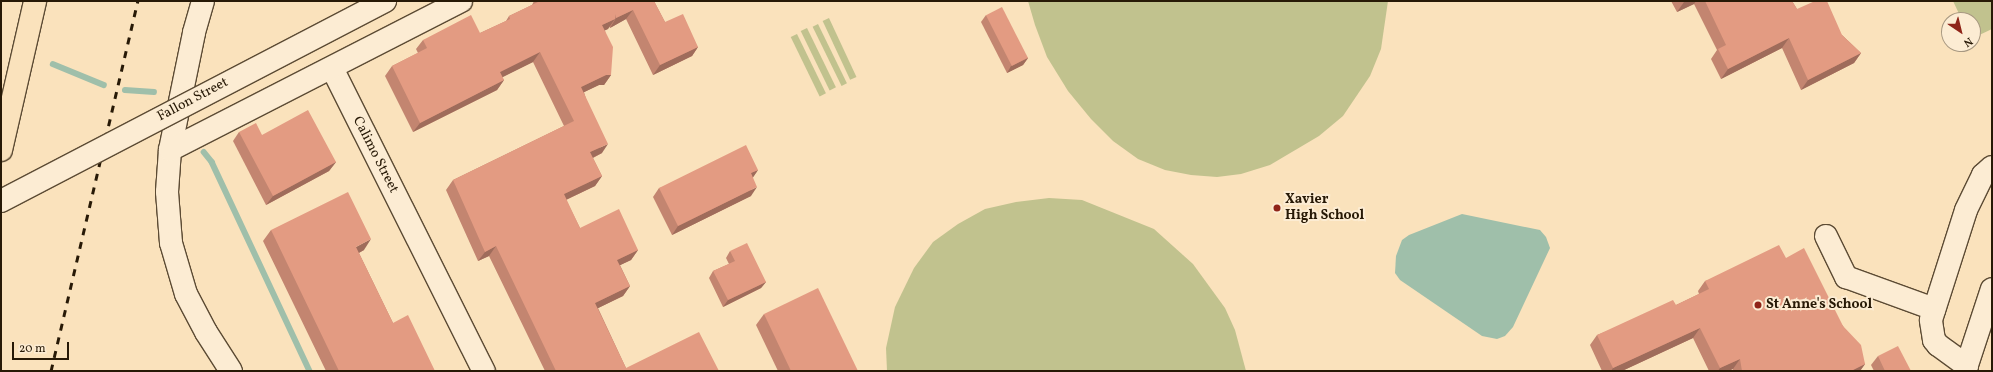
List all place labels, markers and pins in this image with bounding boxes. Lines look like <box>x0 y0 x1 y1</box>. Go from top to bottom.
place label: Xavier High School <box>1285 192 1364 224</box>
marker: Xavier High School <box>1272 203 1282 213</box>
place label: St Anne's School <box>1766 297 1872 313</box>
marker: St Anne's School <box>1753 300 1763 310</box>

